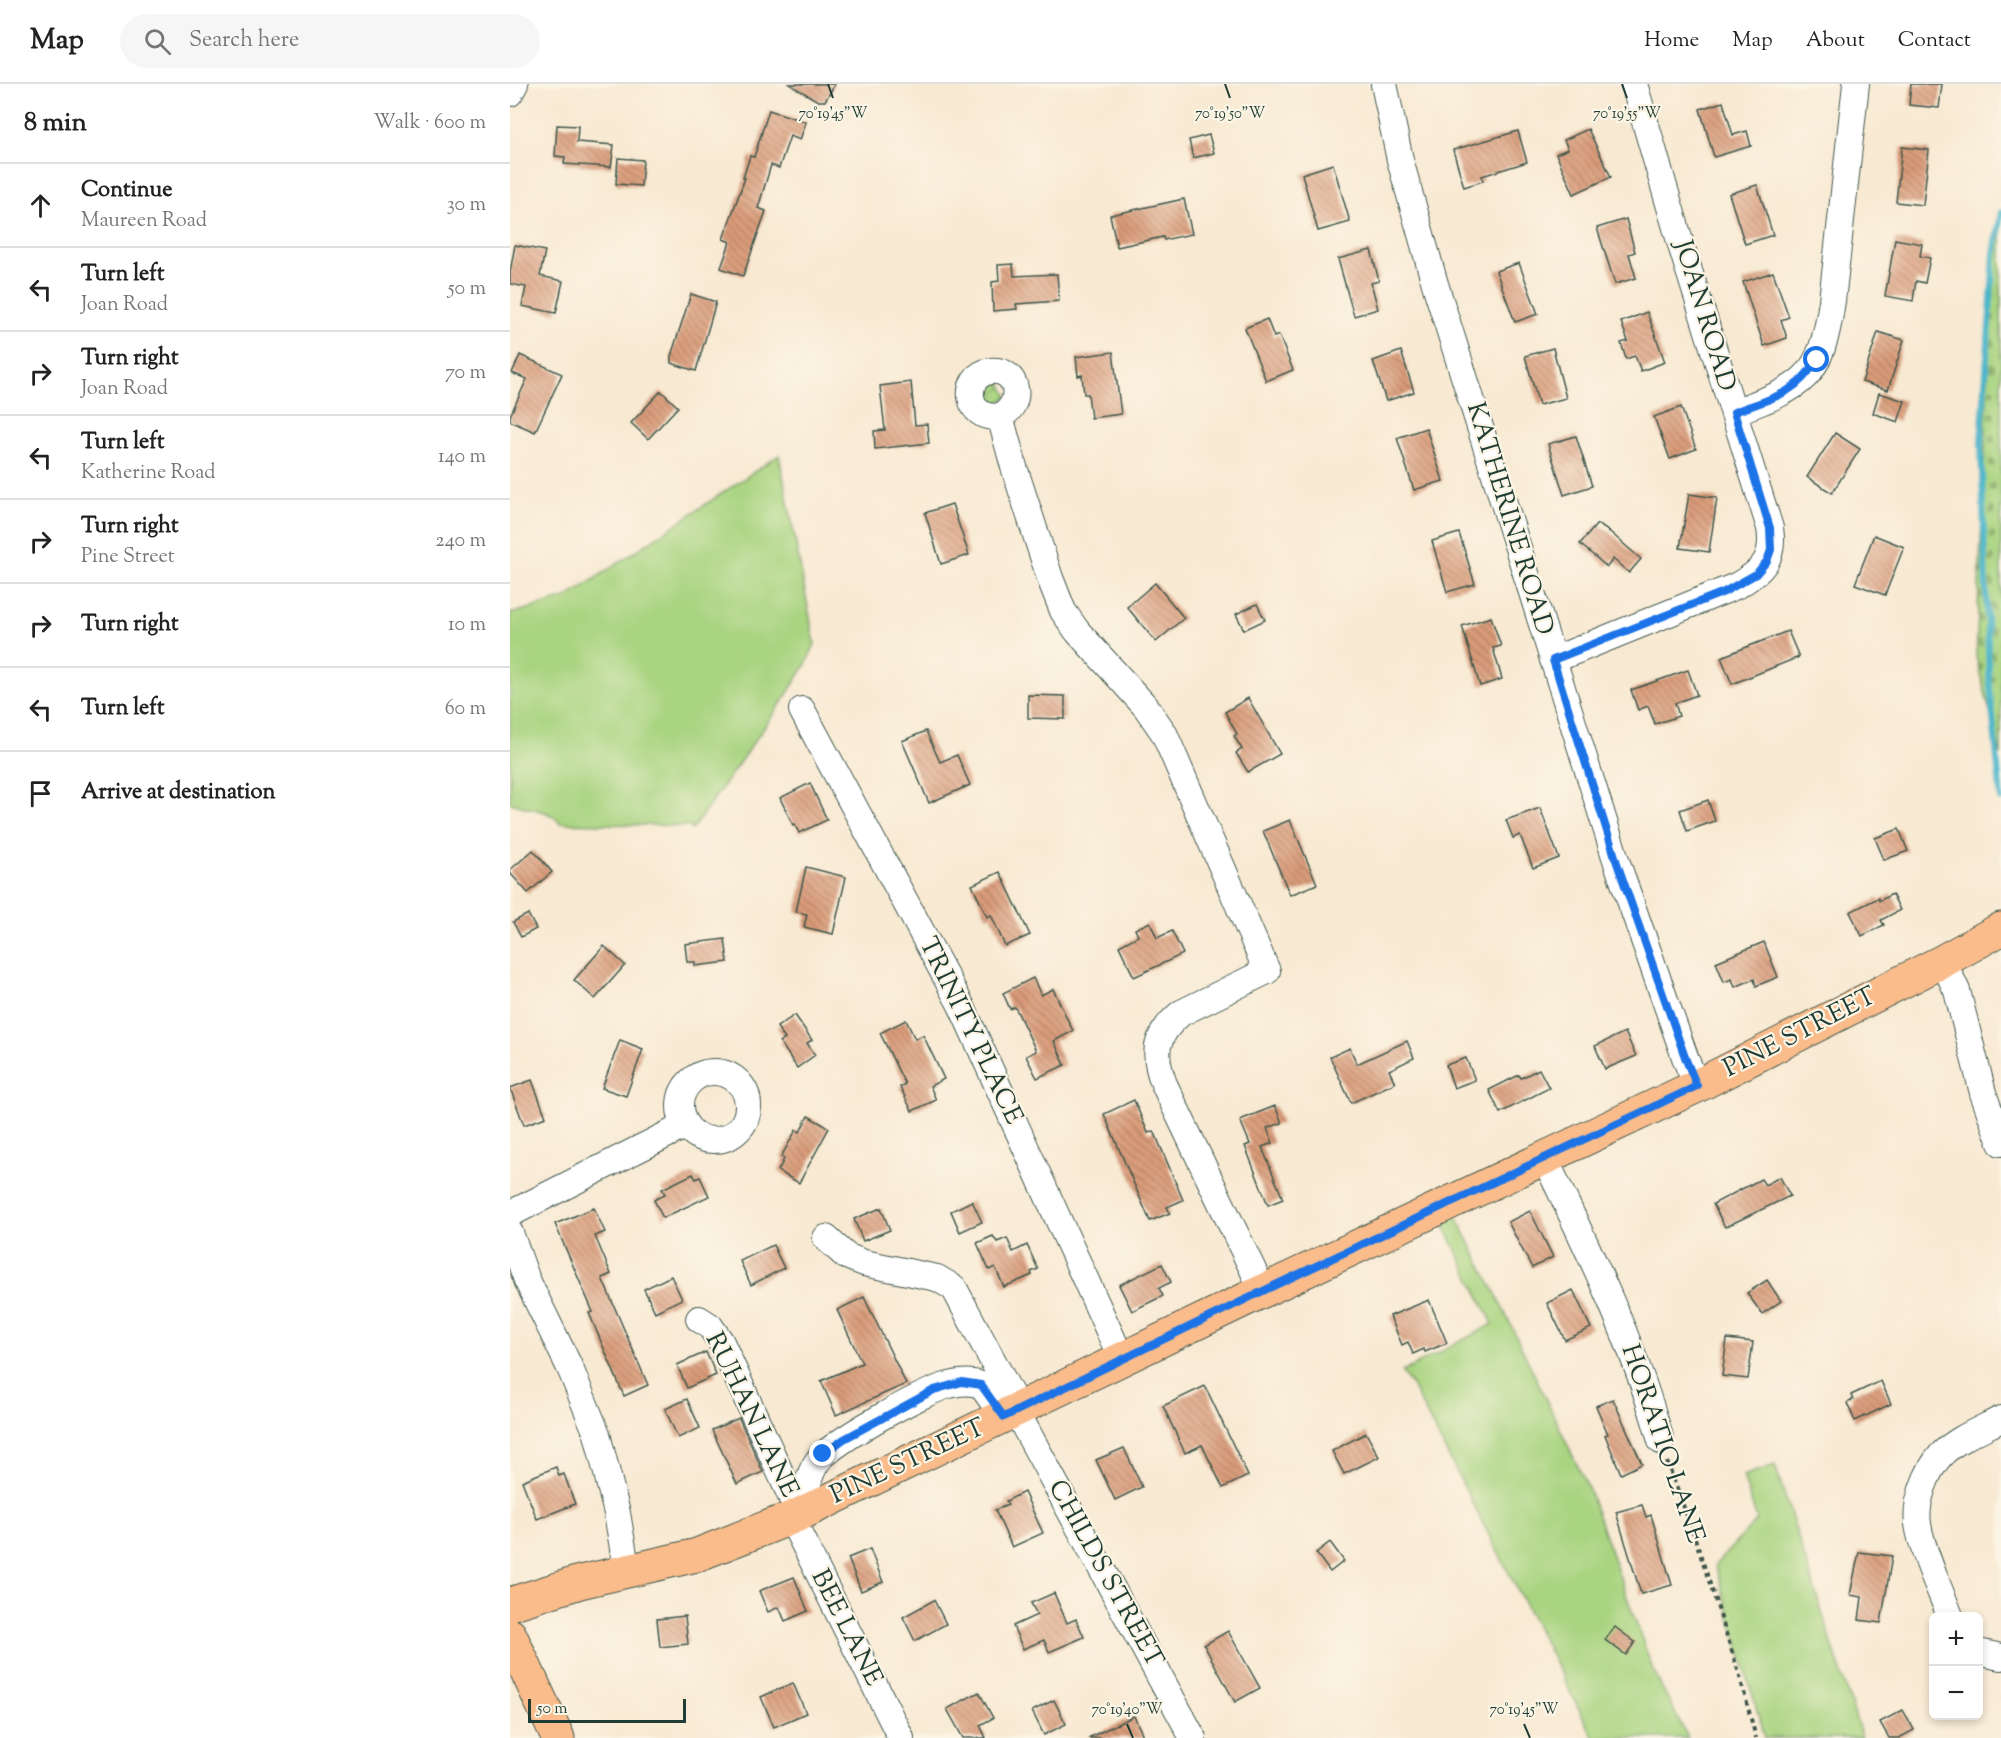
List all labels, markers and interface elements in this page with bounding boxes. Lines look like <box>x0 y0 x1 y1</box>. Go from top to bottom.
search box <box>120 14 540 68</box>
text: Map <box>30 21 84 61</box>
icon: search <box>141 25 174 58</box>
text: Search here <box>189 25 299 57</box>
text: Home <box>1644 26 1699 56</box>
text: Map <box>1732 26 1773 56</box>
text: About <box>1806 26 1865 56</box>
text: Contact <box>1898 26 1971 56</box>
text: 70°19'45"W <box>799 104 868 125</box>
text: 70°19'50"W <box>1195 104 1265 125</box>
text: 70°19'55"W <box>1593 104 1661 125</box>
text: 8 min <box>24 105 87 142</box>
text: Walk · 600 m <box>374 109 486 138</box>
text: Continue <box>81 175 172 207</box>
icon: ahead <box>24 189 57 222</box>
text: 30 m <box>447 191 486 220</box>
text: Maureen Road <box>81 207 207 236</box>
street label: JOAN ROAD <box>1663 234 1745 396</box>
text: Turn left <box>81 259 164 291</box>
icon: left <box>24 273 57 306</box>
text: 50 m <box>448 275 486 304</box>
text: Joan Road <box>81 291 168 320</box>
text: Turn right <box>81 343 178 375</box>
route start <box>1803 346 1829 372</box>
icon: right <box>24 357 57 390</box>
text: 70 m <box>445 359 486 388</box>
text: Joan Road <box>81 375 168 404</box>
street label: KATHERINE ROAD <box>1456 398 1562 640</box>
text: Turn left <box>81 427 164 459</box>
icon: left <box>24 441 57 474</box>
text: 140 m <box>438 443 486 472</box>
text: Katherine Road <box>81 459 216 488</box>
text: Turn right <box>81 511 178 543</box>
icon: right <box>24 525 57 558</box>
text: 240 m <box>435 527 486 556</box>
text: Pine Street <box>81 543 175 572</box>
icon: right <box>24 609 57 642</box>
text: Turn right <box>81 609 178 641</box>
text: 10 m <box>448 611 486 640</box>
icon: left <box>24 693 57 726</box>
text: Turn left <box>81 693 164 725</box>
text: 60 m <box>445 695 486 724</box>
icon: arrive <box>24 777 57 810</box>
text: Arrive at destination <box>81 777 276 809</box>
street label: TRINITY PLACE <box>909 931 1031 1131</box>
street label: PINE STREET <box>1717 979 1883 1087</box>
street label: RUHAN LANE <box>695 1326 807 1504</box>
street label: HORATIO LANE <box>1611 1340 1713 1549</box>
street label: PINE STREET <box>824 1410 992 1514</box>
route end <box>809 1440 835 1466</box>
street label: CHILDS STREET <box>1038 1473 1172 1675</box>
street label: BEE LANE <box>801 1563 891 1693</box>
map controls <box>1929 1612 1983 1720</box>
button: + <box>1929 1612 1983 1666</box>
button: − <box>1929 1666 1983 1720</box>
scale bar <box>528 1696 686 1724</box>
text: 50 m <box>537 1698 568 1721</box>
text: 70°19'40"W <box>1091 1700 1163 1721</box>
text: 70°19'45"W <box>1490 1700 1559 1721</box>

